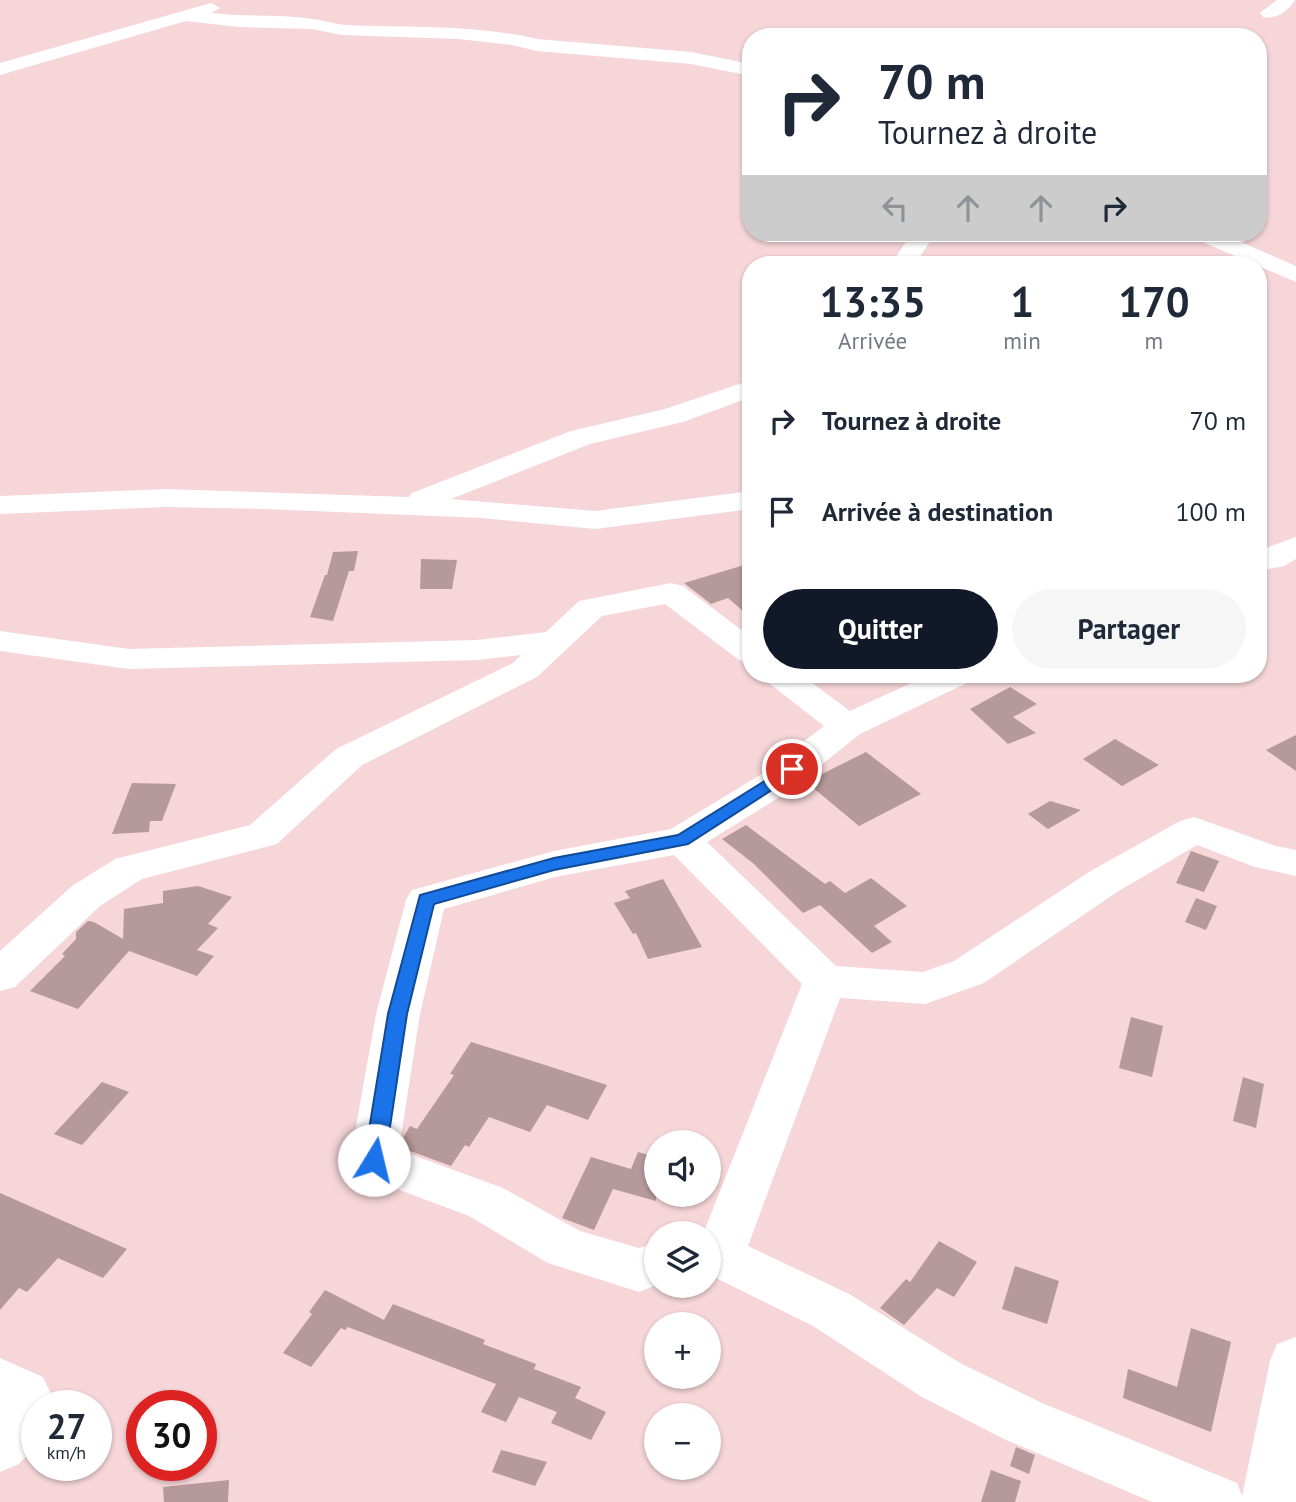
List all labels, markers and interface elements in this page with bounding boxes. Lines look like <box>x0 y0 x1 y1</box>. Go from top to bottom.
text: 70 m <box>878 49 985 113</box>
icon: right <box>763 56 854 147</box>
text: Tournez à droite <box>878 111 1097 153</box>
icon: left <box>876 189 914 227</box>
icon: ahead <box>949 189 987 227</box>
icon: ahead <box>1022 189 1060 227</box>
icon: right <box>1095 189 1133 227</box>
text: 13:35 <box>819 274 926 329</box>
text: 1 <box>1010 274 1034 329</box>
text: 170 <box>1118 274 1190 329</box>
text: Arrivée <box>838 326 907 355</box>
text: min <box>1003 326 1041 355</box>
text: m <box>1145 326 1163 355</box>
icon: right <box>763 402 801 440</box>
text: Tournez à droite <box>822 404 1001 437</box>
text: 70 m <box>1190 404 1246 437</box>
icon: arrive <box>763 493 801 531</box>
text: Arrivée à destination <box>822 495 1053 528</box>
text: 100 m <box>1175 495 1246 528</box>
button: Quitter <box>763 589 998 669</box>
button: Partager <box>1012 589 1246 669</box>
pin <box>762 739 822 799</box>
icon: arrive <box>773 750 811 788</box>
position arrow <box>337 1123 411 1197</box>
map controls <box>644 1130 721 1480</box>
button: sound <box>644 1130 721 1207</box>
button: layers <box>644 1221 721 1298</box>
button: + <box>644 1312 721 1389</box>
speed limit sign: 30 <box>126 1390 217 1481</box>
text: 27 <box>47 1403 86 1449</box>
button: − <box>644 1403 721 1480</box>
text: km/h <box>47 1441 86 1464</box>

